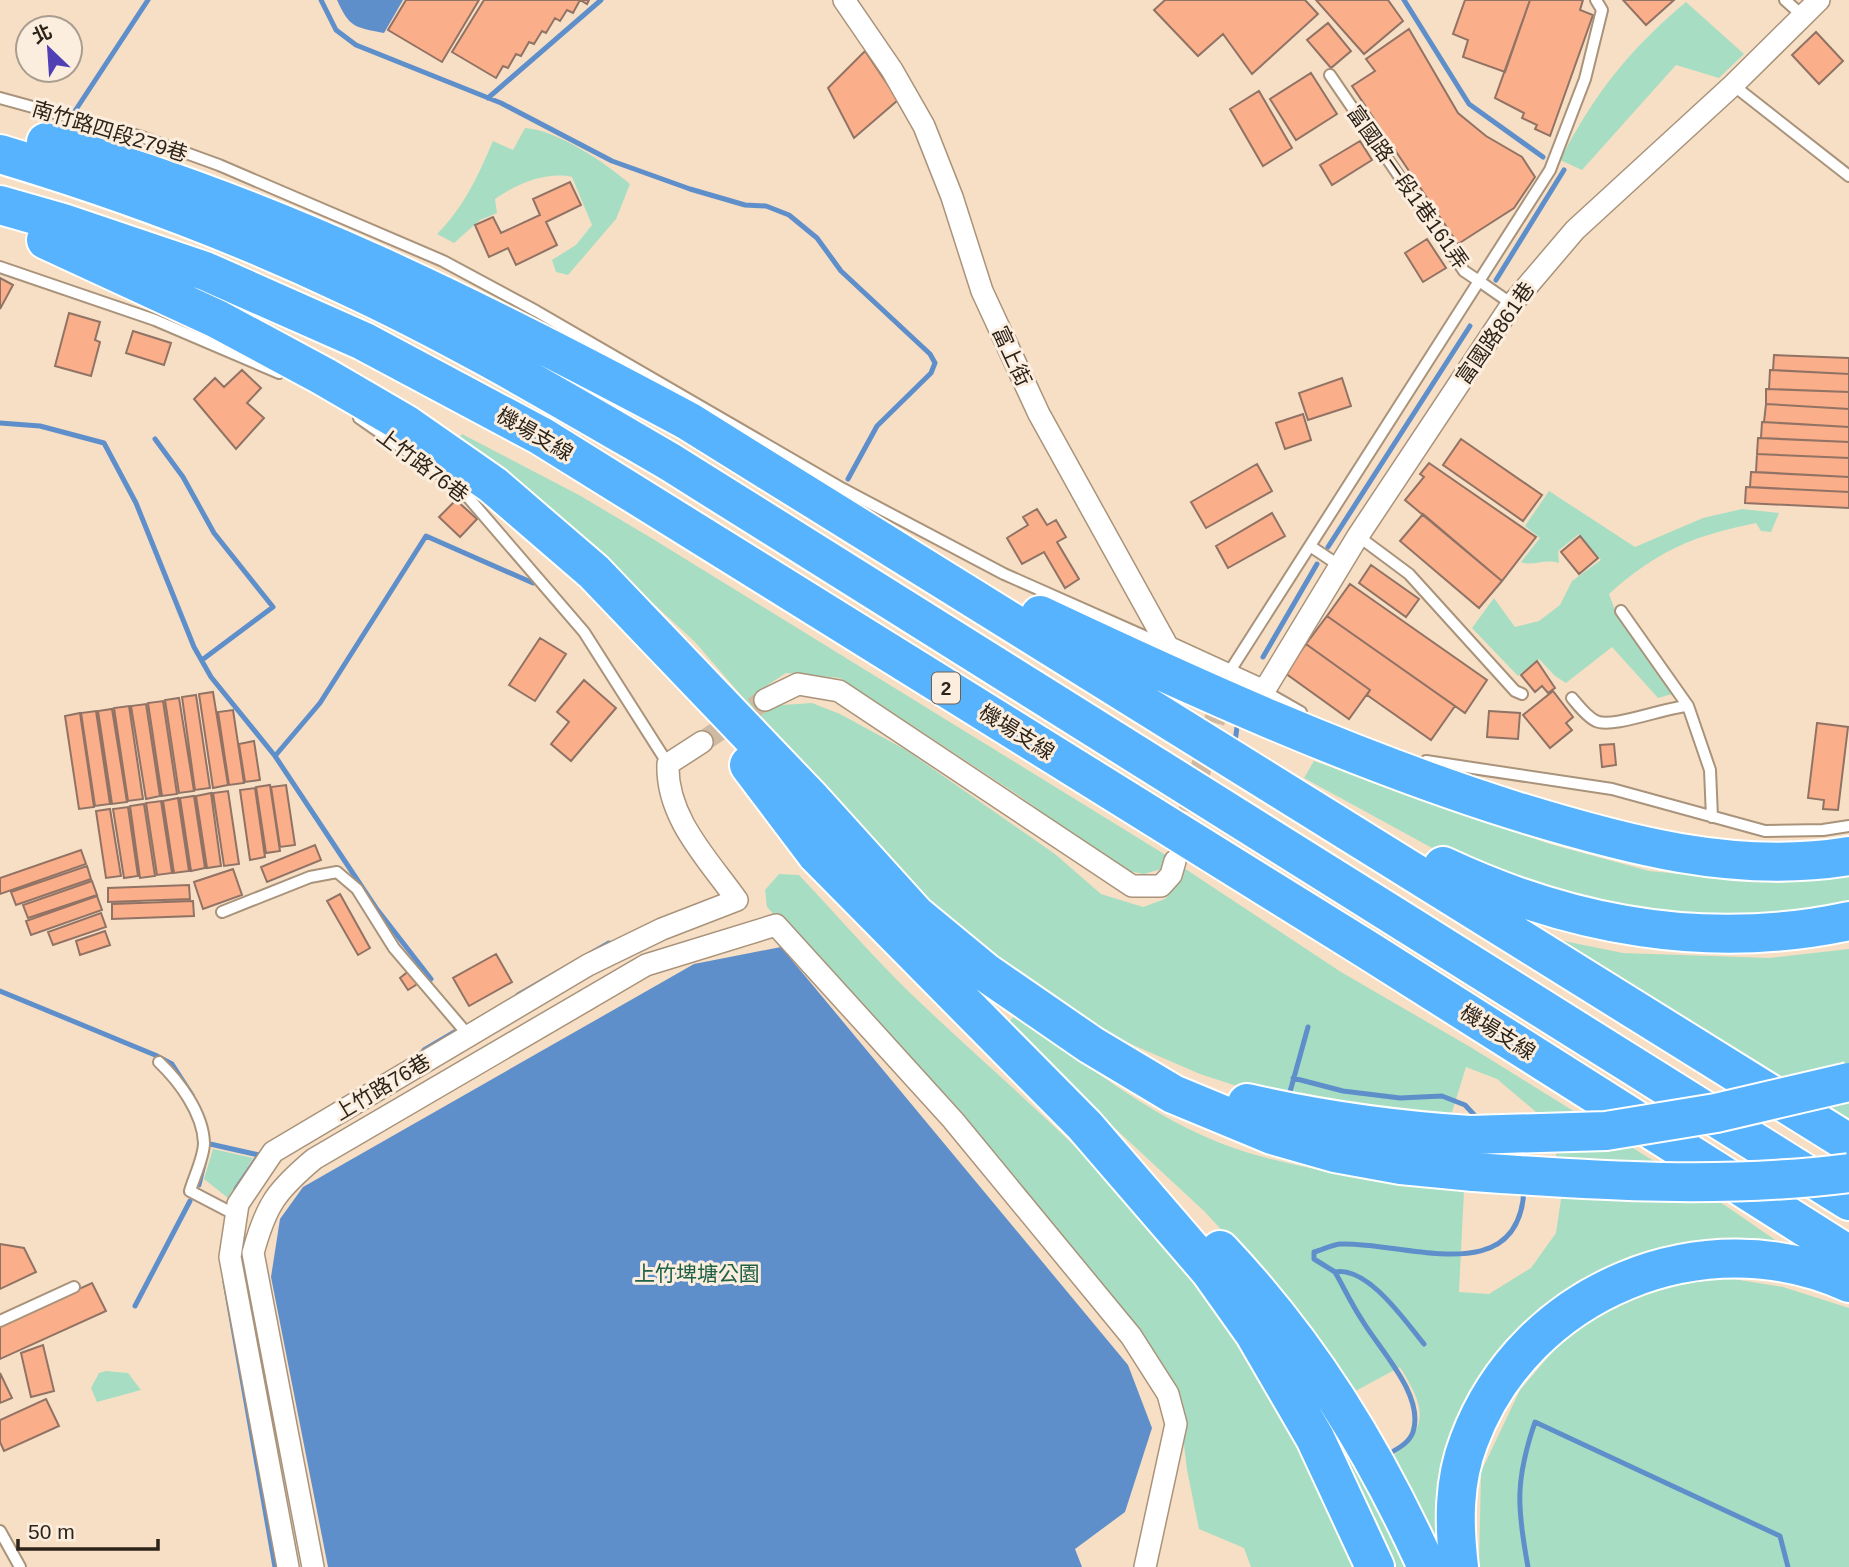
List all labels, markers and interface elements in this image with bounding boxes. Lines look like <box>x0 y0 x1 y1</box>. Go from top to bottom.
north arrow <box>14 14 84 84</box>
text: 北 <box>29 21 55 48</box>
street label: 南竹路四段279巷 <box>30 96 190 166</box>
street label: 富國路一段1巷161弄 <box>1343 101 1473 273</box>
street label: 富國路861巷 <box>1451 278 1539 388</box>
street label: 富上街 <box>988 323 1036 389</box>
street label: 機場支線 <box>493 403 577 465</box>
street label: 上竹路76巷 <box>373 424 473 506</box>
road number: 2 <box>932 673 960 704</box>
street label: 機場支線 <box>975 700 1059 764</box>
street label: 機場支線 <box>1456 1000 1540 1064</box>
street label: 上竹路76巷 <box>330 1049 434 1125</box>
park label: 上竹埤塘公園 <box>634 1262 760 1285</box>
scale bar <box>18 1508 158 1552</box>
text: 50 m <box>28 1520 75 1543</box>

